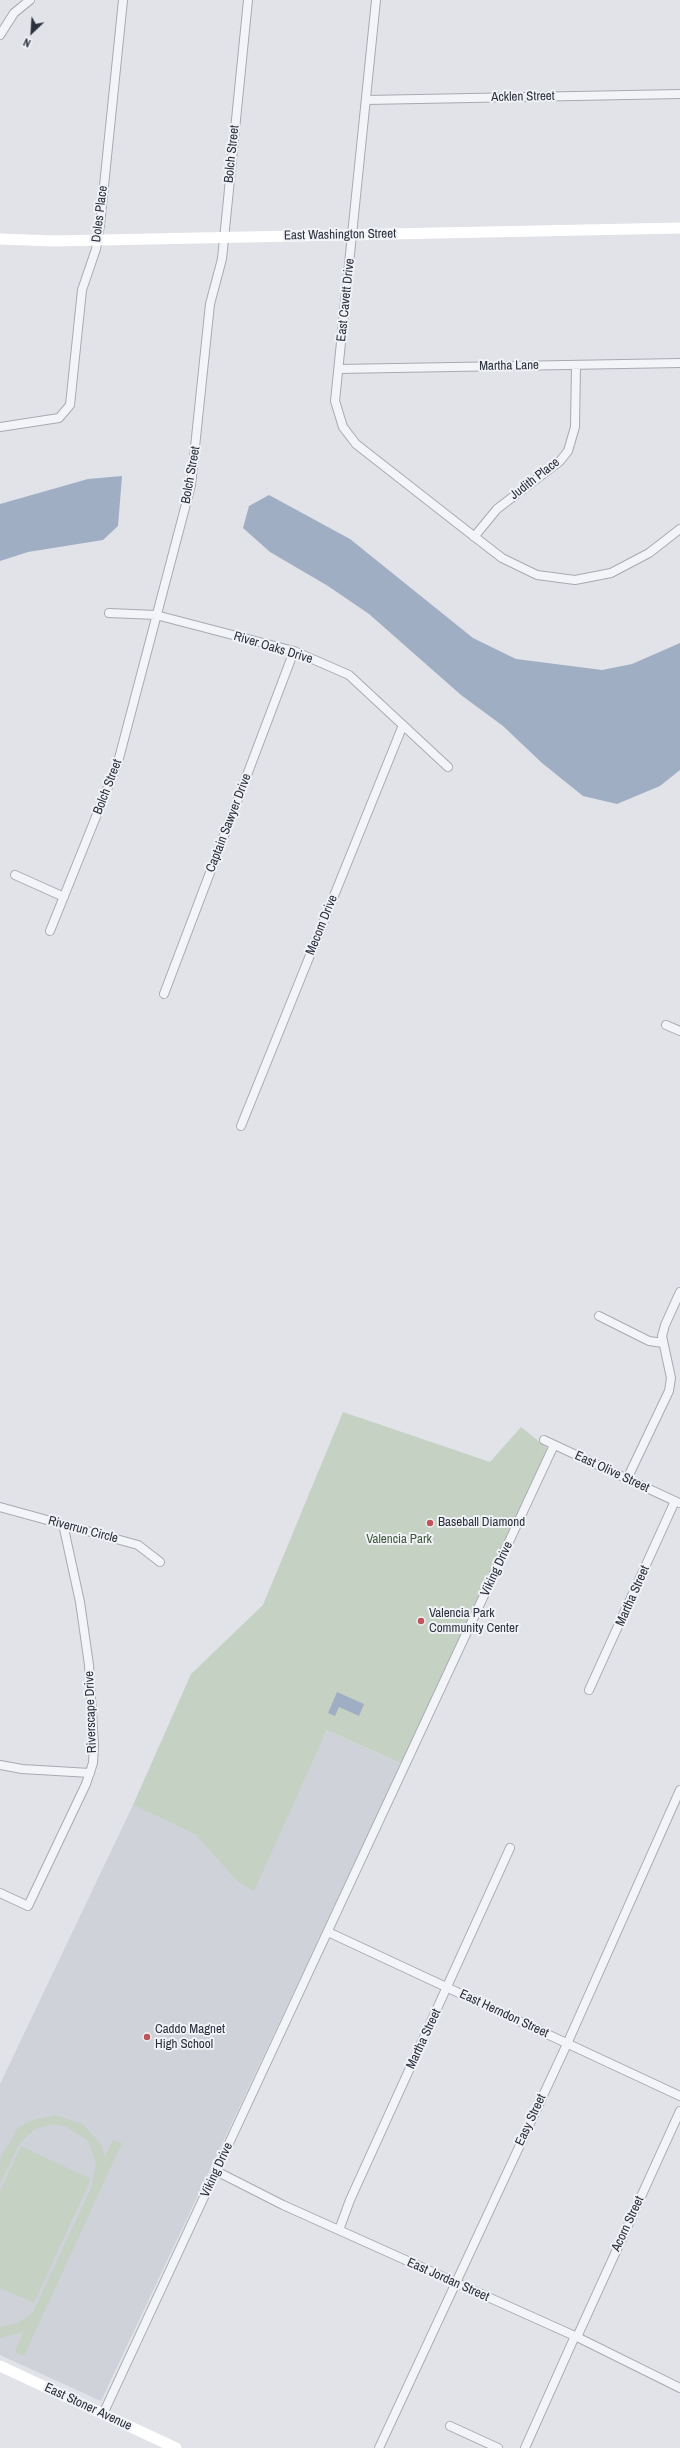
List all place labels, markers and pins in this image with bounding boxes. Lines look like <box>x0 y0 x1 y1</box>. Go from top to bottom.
place label: Baseball Diamond <box>438 1515 525 1531</box>
marker: Baseball Diamond <box>425 1518 435 1528</box>
place label: Valencia Park Community Center <box>429 1606 518 1637</box>
marker: Valencia Park Community Center <box>416 1616 426 1626</box>
place label: Caddo Magnet High School <box>155 2022 225 2053</box>
marker: Caddo Magnet High School <box>142 2032 152 2042</box>

